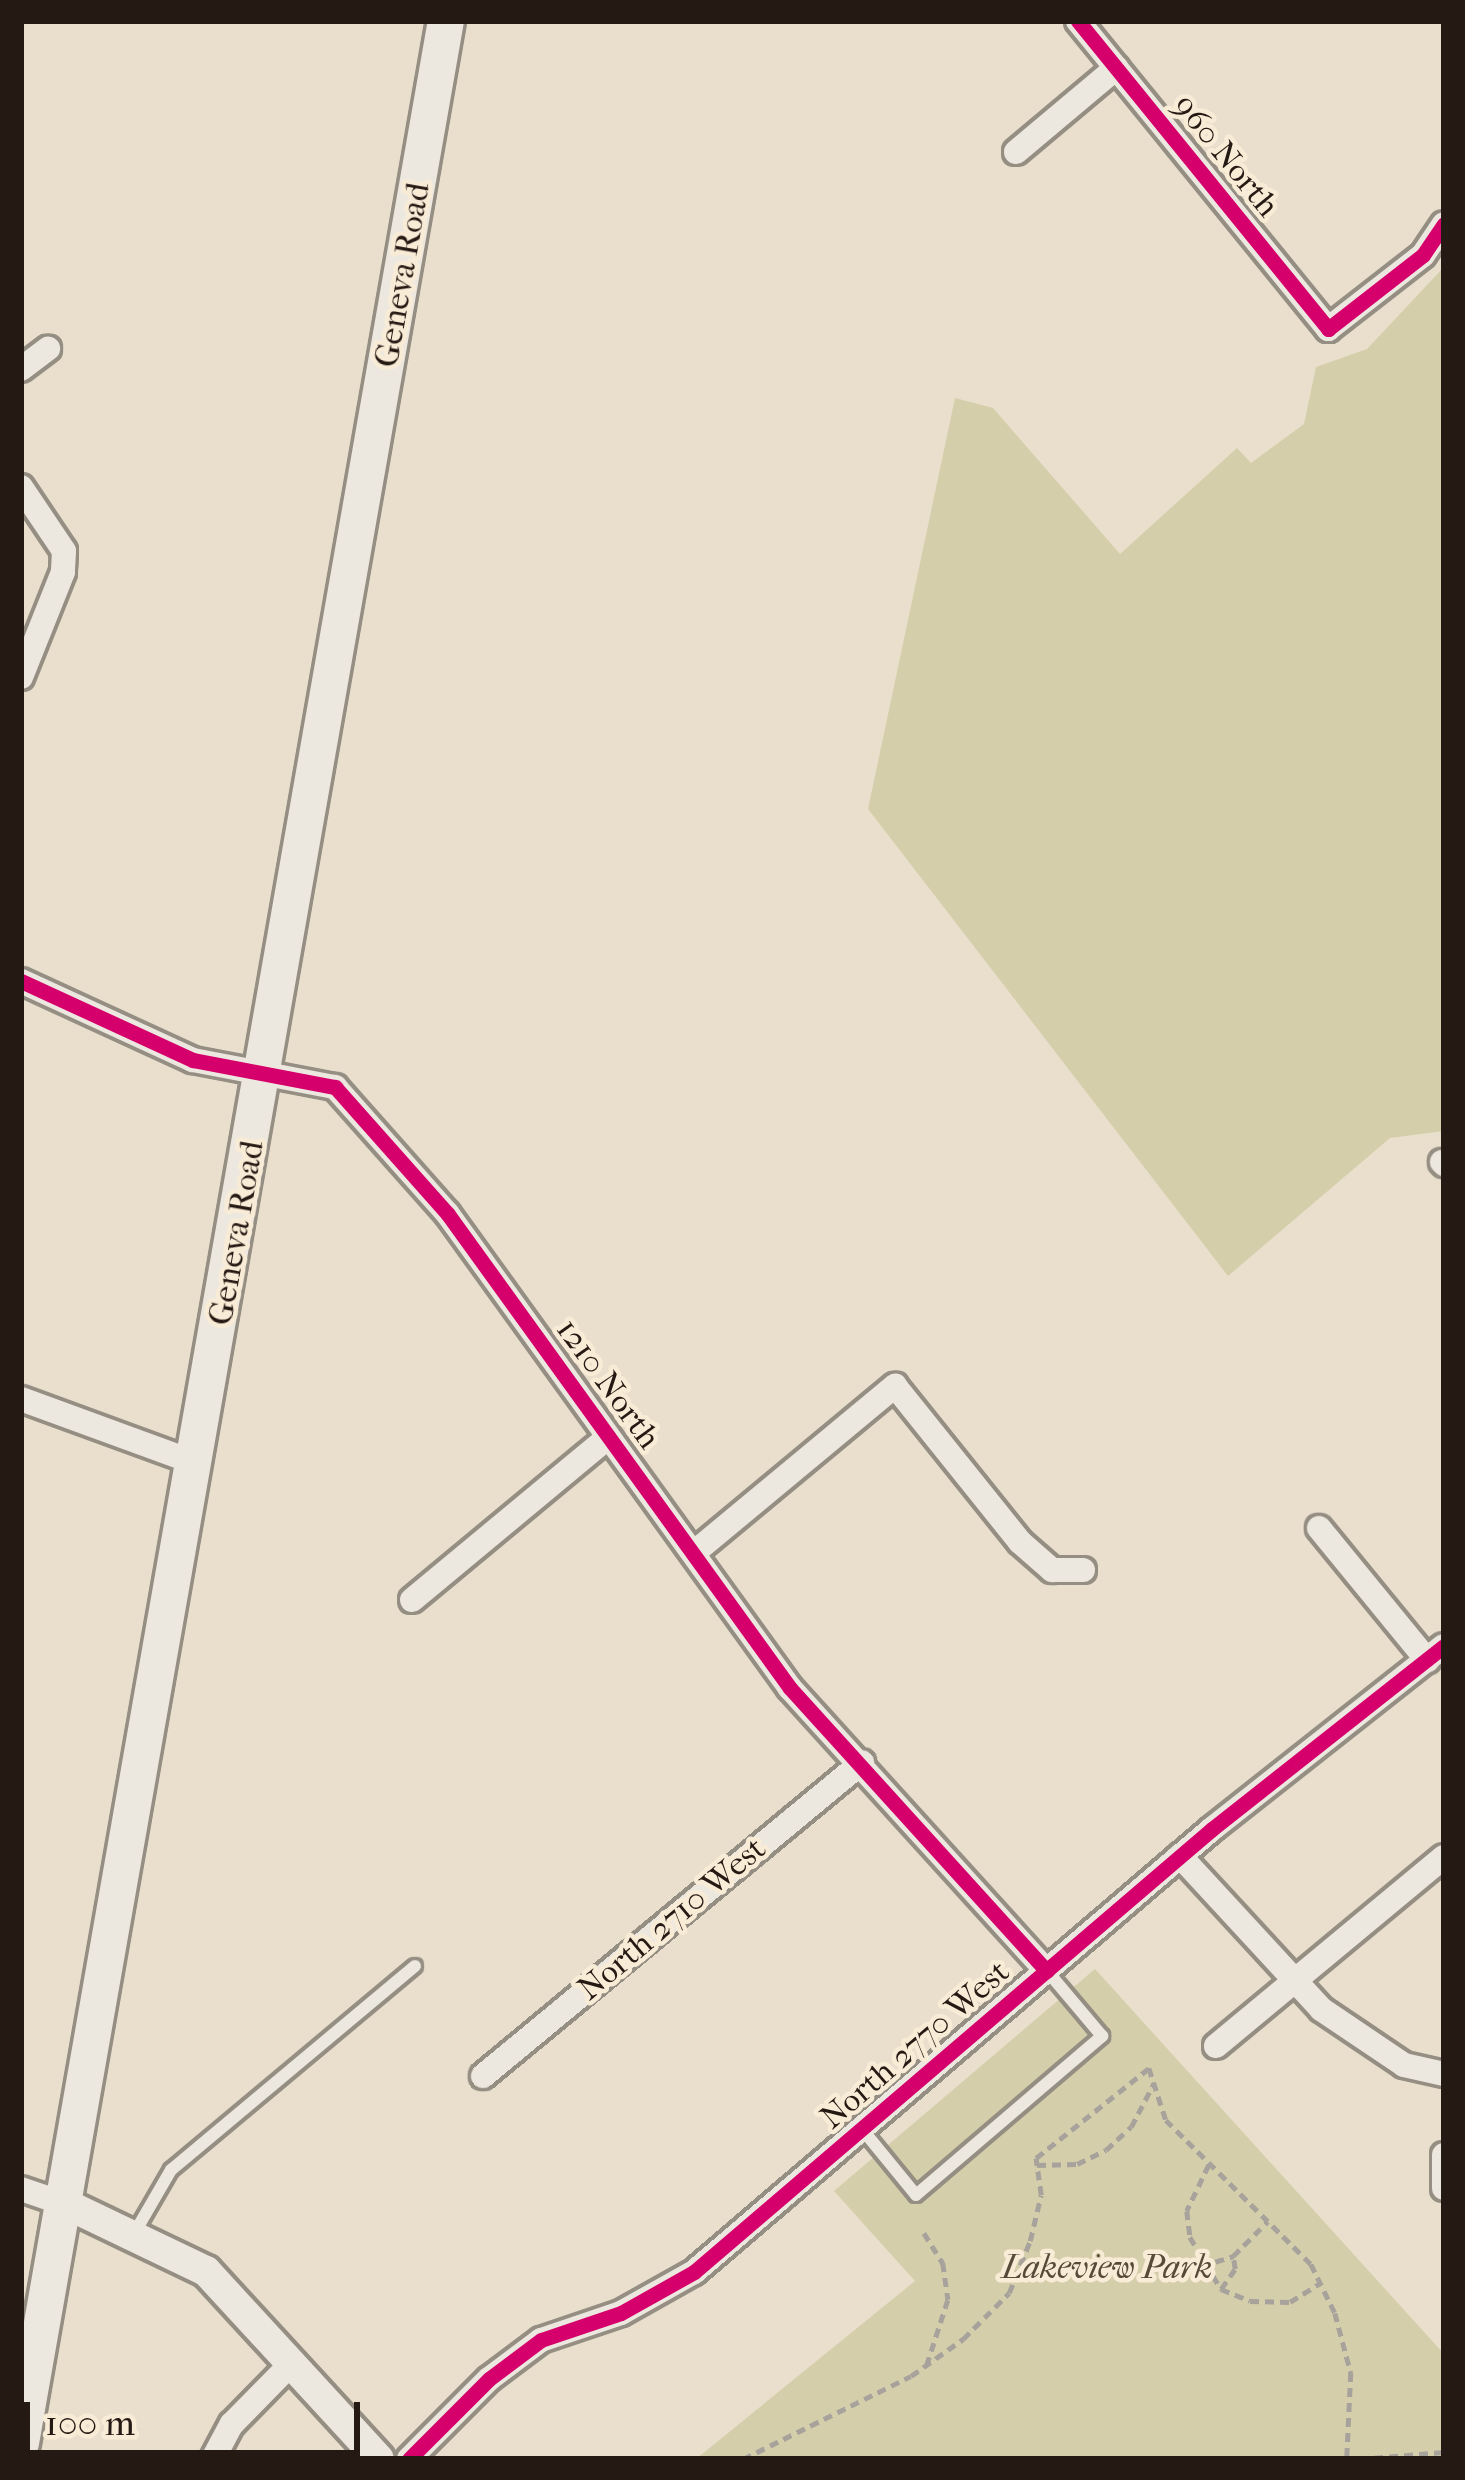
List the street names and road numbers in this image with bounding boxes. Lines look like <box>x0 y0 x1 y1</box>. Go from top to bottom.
street label: 960 North <box>1165 87 1287 225</box>
street label: Geneva Road <box>367 180 439 370</box>
street label: Geneva Road <box>201 1138 273 1328</box>
street label: 1210 North <box>548 1311 668 1457</box>
street label: North 2710 West <box>570 1829 774 2009</box>
street label: North 2770 West <box>813 1952 1017 2138</box>

